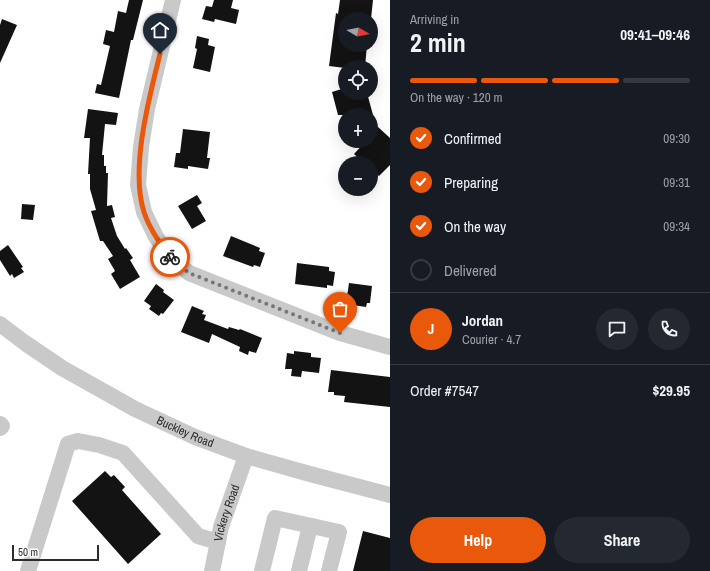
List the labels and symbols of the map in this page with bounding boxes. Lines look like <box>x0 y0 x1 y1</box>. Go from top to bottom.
north arrow <box>338 12 378 52</box>
pin <box>143 13 177 54</box>
courier <box>150 237 190 277</box>
pin <box>323 292 357 333</box>
street label: Buckley Road <box>154 412 216 451</box>
street label: Vickery Road <box>210 482 243 543</box>
scale bar <box>12 543 99 562</box>

